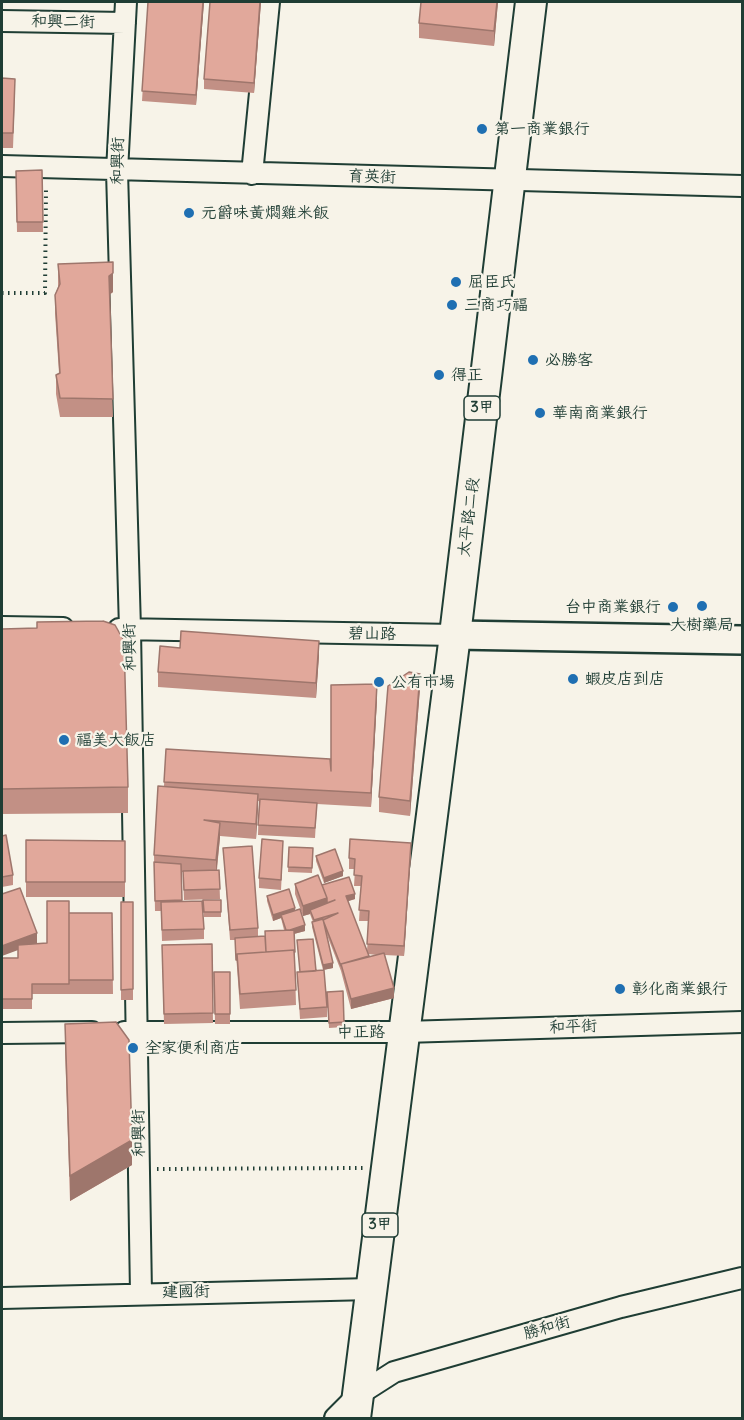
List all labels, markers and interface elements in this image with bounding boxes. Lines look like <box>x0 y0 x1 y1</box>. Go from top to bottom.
street label: 和興二街 <box>31 12 95 32</box>
place label: 第一商業銀行 <box>494 119 590 139</box>
marker: 第一商業銀行 <box>475 122 489 136</box>
street label: 和興街 <box>108 137 128 185</box>
street label: 育英街 <box>348 167 396 187</box>
place label: 元爵味黃燜雞米飯 <box>201 203 329 223</box>
marker: 元爵味黃燜雞米飯 <box>182 206 196 220</box>
place label: 屈臣氏 <box>468 272 516 292</box>
marker: 屈臣氏 <box>449 275 463 289</box>
place label: 三商巧福 <box>464 295 528 315</box>
marker: 三商巧福 <box>445 298 459 312</box>
place label: 必勝客 <box>545 350 593 370</box>
marker: 必勝客 <box>526 353 540 367</box>
place label: 得正 <box>451 365 483 385</box>
marker: 得正 <box>432 368 446 382</box>
road number: 3甲 <box>464 396 500 420</box>
place label: 華南商業銀行 <box>552 403 648 423</box>
marker: 華南商業銀行 <box>533 406 547 420</box>
street label: 太平路二段 <box>455 476 483 558</box>
place label: 台中商業銀行 <box>565 597 661 617</box>
marker: 大樹藥局 <box>695 599 709 613</box>
marker: 台中商業銀行 <box>666 600 680 614</box>
place label: 大樹藥局 <box>670 615 734 635</box>
street label: 和興街 <box>120 623 140 671</box>
street label: 碧山路 <box>348 624 396 644</box>
place label: 蝦皮店到店 <box>585 669 665 689</box>
place label: 公有市場 <box>391 672 455 692</box>
marker: 蝦皮店到店 <box>566 672 580 686</box>
marker: 公有市場 <box>372 675 386 689</box>
place label: 福美大飯店 <box>76 730 156 750</box>
marker: 福美大飯店 <box>57 733 71 747</box>
place label: 彰化商業銀行 <box>632 979 728 999</box>
marker: 彰化商業銀行 <box>613 982 627 996</box>
street label: 和平街 <box>549 1017 597 1037</box>
street label: 中正路 <box>337 1022 385 1042</box>
place label: 全家便利商店 <box>145 1038 241 1058</box>
marker: 全家便利商店 <box>126 1041 140 1055</box>
street label: 和興街 <box>129 1109 149 1157</box>
road number: 3甲 <box>362 1213 398 1237</box>
street label: 建國街 <box>162 1282 210 1302</box>
street label: 勝和街 <box>521 1312 573 1344</box>

